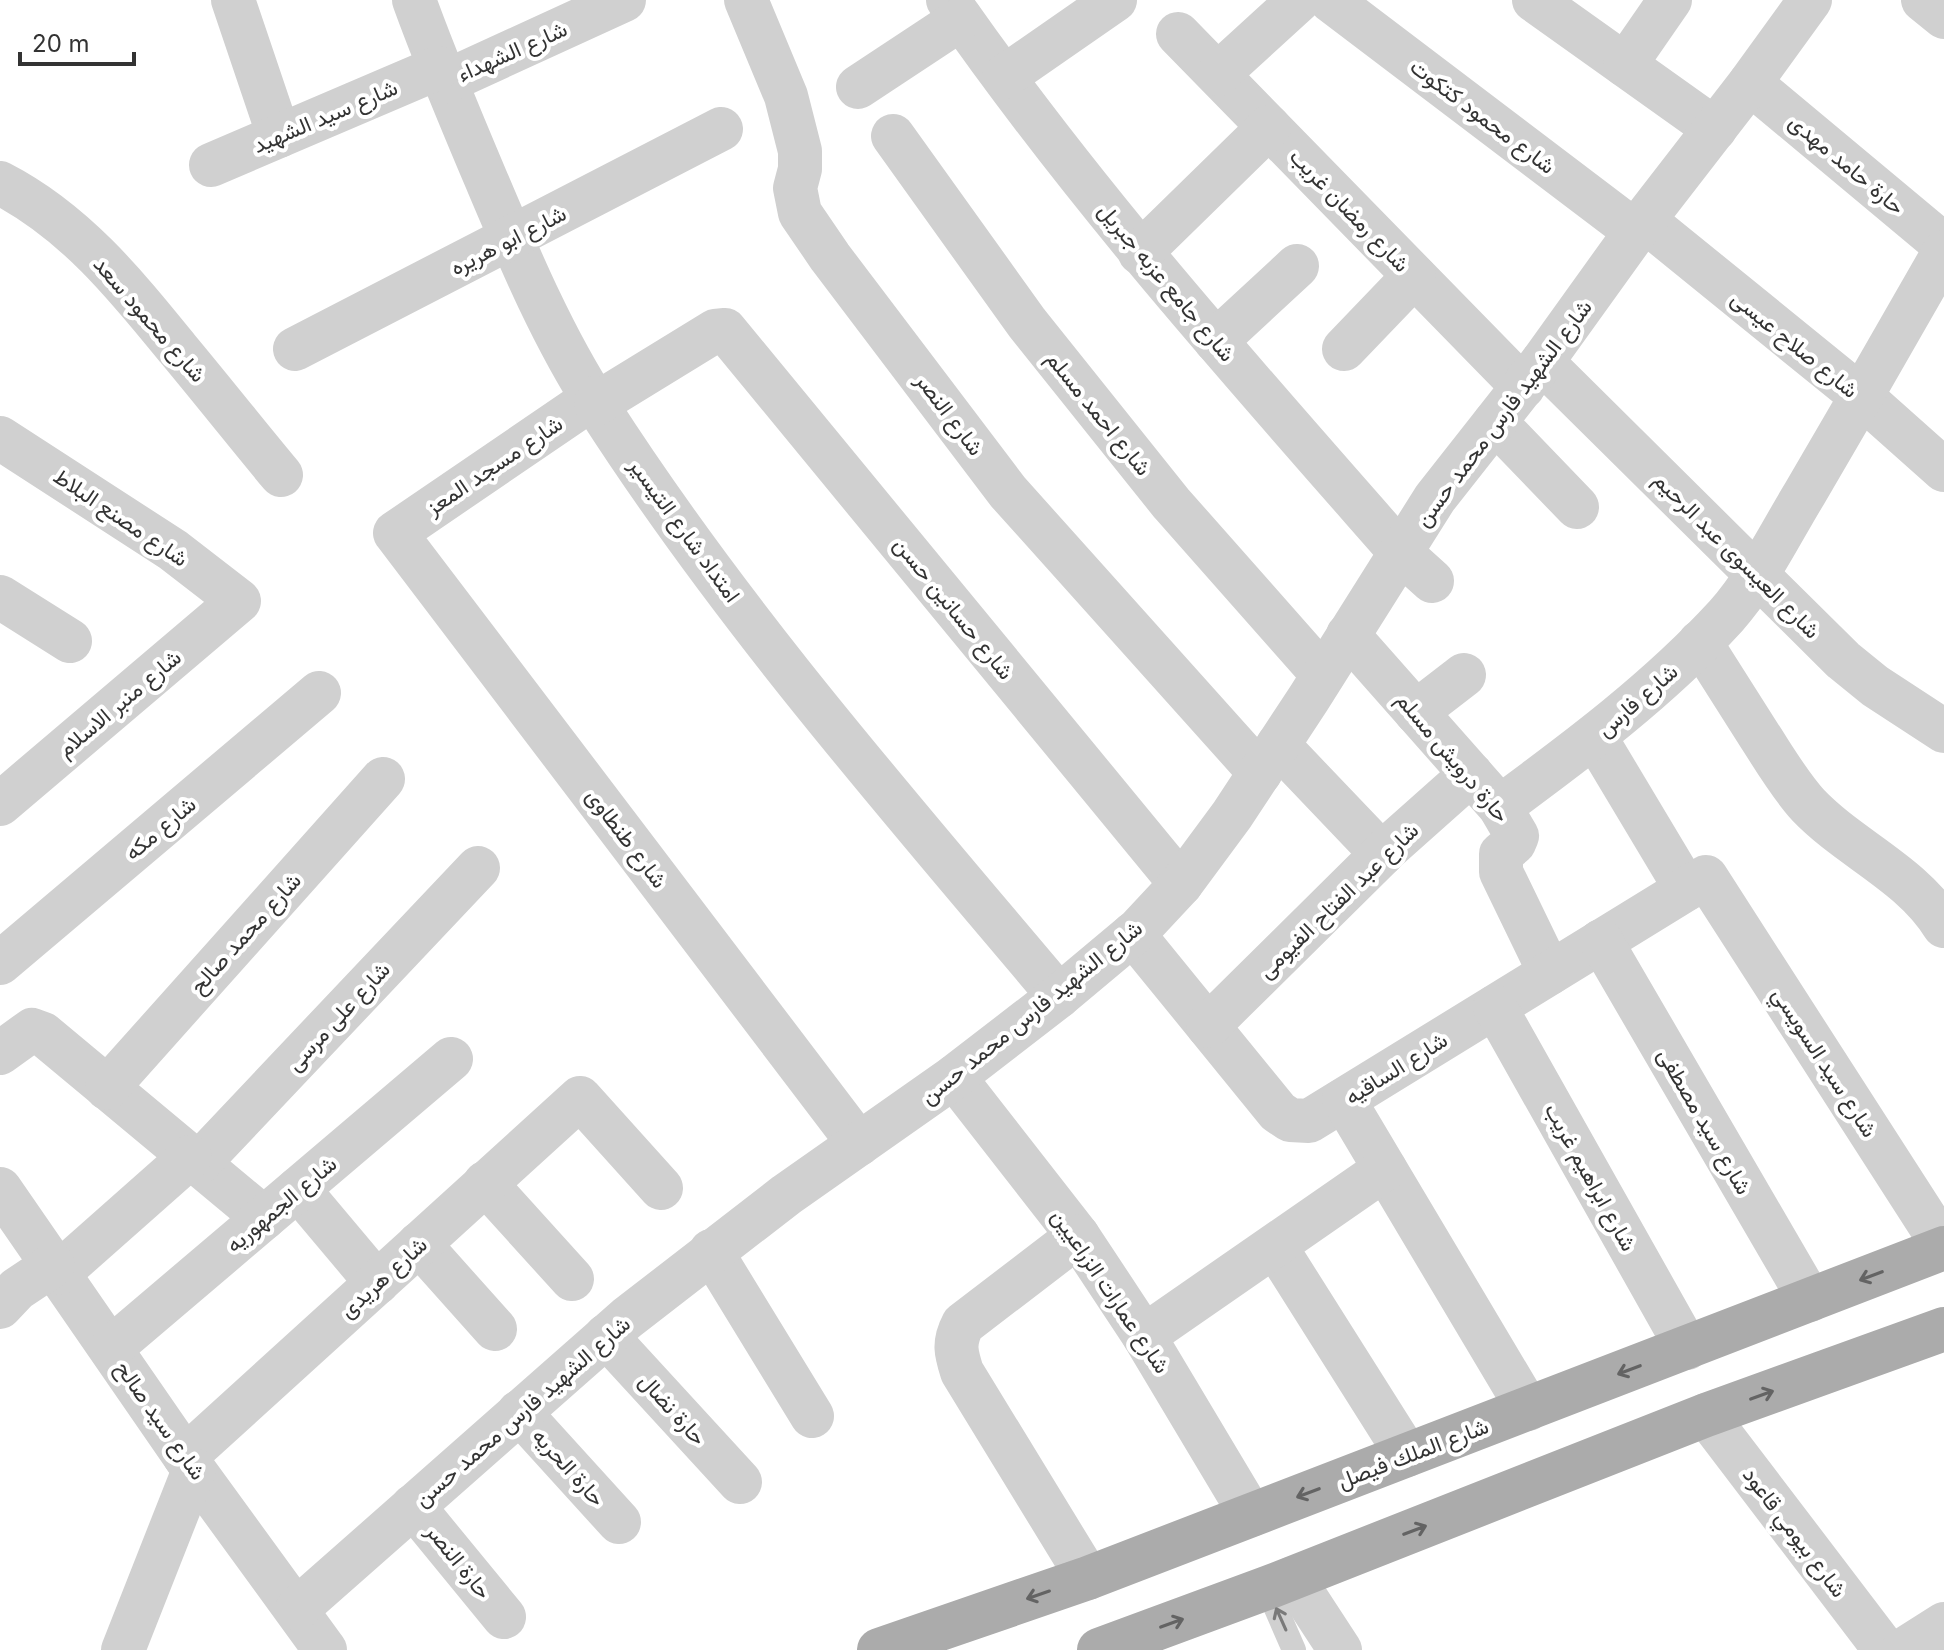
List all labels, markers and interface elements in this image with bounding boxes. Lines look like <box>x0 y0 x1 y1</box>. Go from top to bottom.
street label: شارع الشهداء <box>453 15 572 89</box>
scale bar <box>20 16 134 66</box>
text: 20 m <box>32 29 90 58</box>
street label: شارع محمود كتكوت <box>1404 53 1561 181</box>
street label: شارع سيد الشهيد <box>249 74 402 160</box>
street label: حارة حامد مهدى <box>1783 108 1910 221</box>
street label: شارع رمضان غريب <box>1283 143 1415 278</box>
street label: شارع جامع عزبه جبريل <box>1092 198 1241 368</box>
street label: شارع ابو هريره <box>446 200 571 282</box>
street label: شارع محمود سعد <box>87 251 212 388</box>
street label: شارع صلاح عيسى <box>1725 285 1864 405</box>
street label: شارع الشهيد فارس محمد حسن <box>1409 294 1598 533</box>
street label: شارع احمد مسلم <box>1040 346 1157 482</box>
street label: شارع النصر <box>908 367 989 462</box>
street label: شارع مسجد المعز <box>420 410 568 522</box>
street label: امتداد شارع التيسير <box>622 452 746 608</box>
street label: شارع مصنع البلاط <box>48 462 193 573</box>
street label: شارع العيسوى عبد الرحيم <box>1647 466 1826 645</box>
street label: شارع حسانين حسن <box>887 532 1019 686</box>
street label: شارع منبر الاسلام <box>52 644 187 764</box>
street label: شارع فارس <box>1591 658 1684 743</box>
street label: حارة درويش مسلم <box>1390 687 1515 829</box>
street label: شارع طنطاوى <box>579 783 673 894</box>
street label: شارع مكه <box>119 791 202 867</box>
street label: شارع عبد الفتاح الفيومى <box>1252 817 1425 985</box>
street label: شارع محمد صالح <box>184 867 307 1000</box>
street label: شارع الشهيد فارس محمد حسن <box>915 915 1148 1111</box>
street label: شارع على مرسى <box>281 956 397 1077</box>
street label: شارع سيد السويسي <box>1762 982 1883 1145</box>
street label: شارع الساقيه <box>1340 1026 1453 1111</box>
street label: شارع سيد مصطفى <box>1651 1043 1757 1200</box>
street label: شارع ابراهيم غريب <box>1538 1099 1642 1256</box>
street label: شارع الجمهوريه <box>221 1150 343 1259</box>
street label: شارع عمارات الزراعيين <box>1045 1204 1176 1379</box>
street label: شارع هريدى <box>334 1231 433 1324</box>
one-way arrow <box>1859 1270 1884 1284</box>
street label: شارع الشهيد فارس محمد حسن <box>409 1310 637 1513</box>
street label: شارع سيد صالح <box>109 1355 212 1486</box>
one-way arrow <box>1617 1364 1642 1378</box>
street label: حارة نضال <box>633 1368 712 1451</box>
one-way arrow <box>1749 1387 1773 1401</box>
street label: شارع الملك فيصل <box>1334 1412 1493 1496</box>
street label: حارة الحريه <box>526 1423 611 1512</box>
street label: شارع بيومي قاعود <box>1733 1462 1852 1606</box>
one-way arrow <box>1296 1487 1320 1502</box>
street label: حارة النصر <box>419 1517 497 1604</box>
one-way arrow <box>1402 1522 1427 1536</box>
one-way arrow <box>1026 1589 1051 1603</box>
one-way arrow <box>1273 1607 1288 1631</box>
one-way arrow <box>1159 1615 1184 1629</box>

